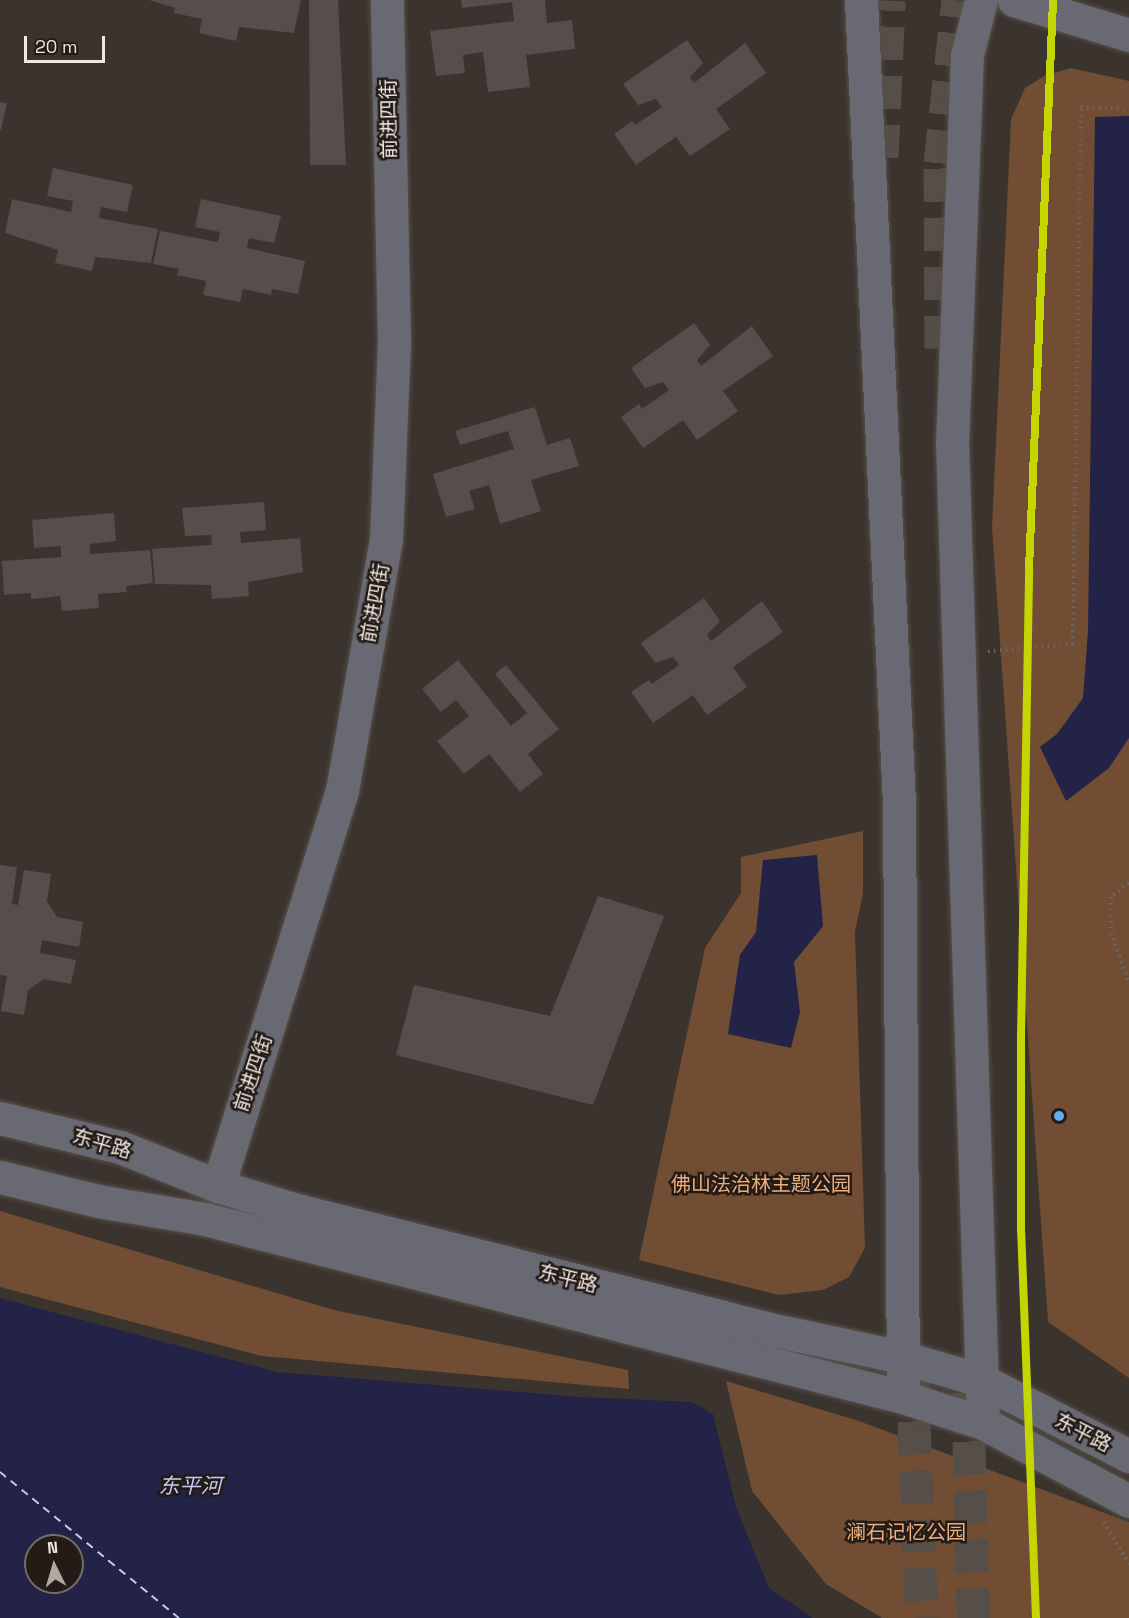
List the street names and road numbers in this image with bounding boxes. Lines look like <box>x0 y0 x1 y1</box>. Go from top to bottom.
street label: 前进四街 <box>376 79 402 159</box>
street label: 前进四街 <box>356 562 394 644</box>
street label: 前进四街 <box>229 1031 277 1115</box>
street label: 东平路 <box>70 1124 134 1164</box>
street label: 东平路 <box>536 1260 600 1298</box>
street label: 东平路 <box>1051 1409 1115 1457</box>

